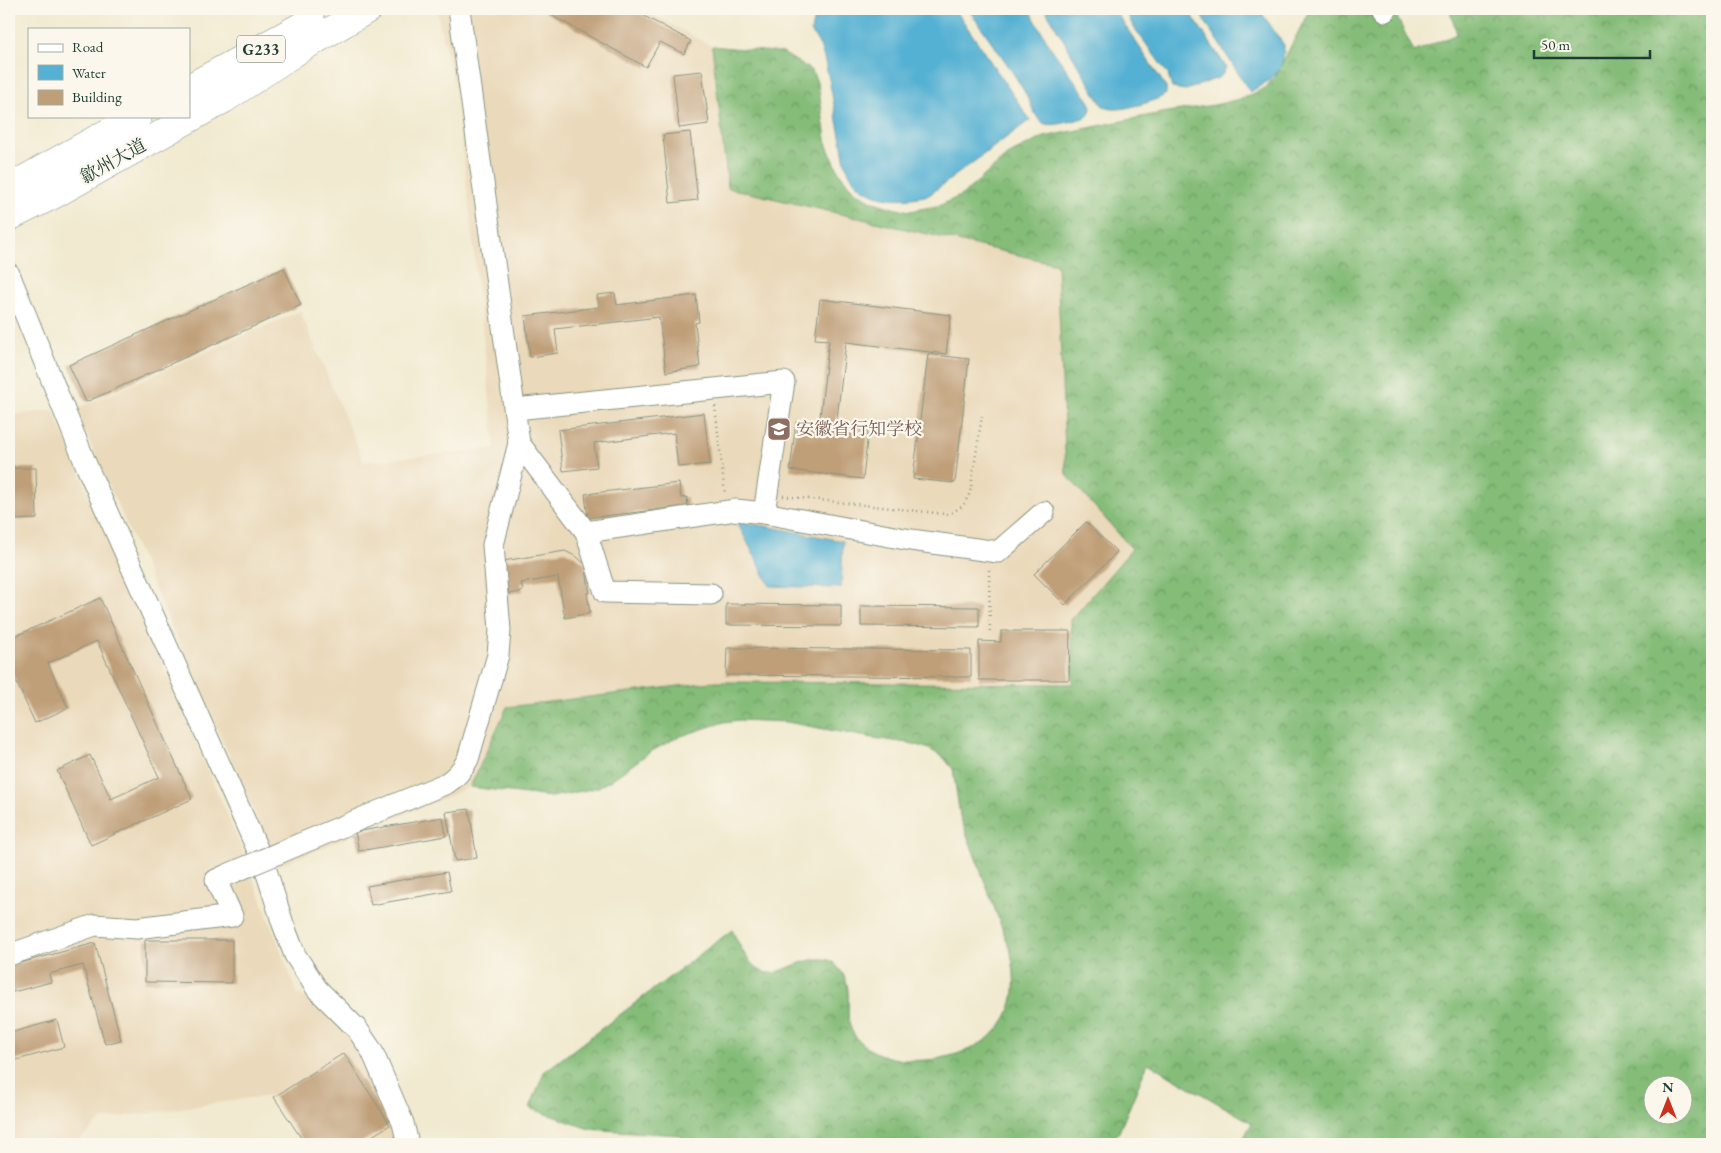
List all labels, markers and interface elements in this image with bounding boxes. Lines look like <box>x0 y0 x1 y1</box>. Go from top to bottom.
legend <box>28 28 190 118</box>
scale bar <box>1534 28 1650 60</box>
text: 50 m <box>1541 35 1570 54</box>
road number: G233 <box>237 36 285 62</box>
text: Road <box>72 37 104 56</box>
text: Water <box>72 63 106 82</box>
text: Building <box>72 87 122 106</box>
street label: 歙州大道 <box>76 133 150 188</box>
school or university icon: 安徽省行知学校 <box>766 416 792 442</box>
place label: 安徽省行知学校 <box>796 417 922 440</box>
north arrow <box>1644 1076 1694 1126</box>
text: N <box>1662 1078 1674 1096</box>

